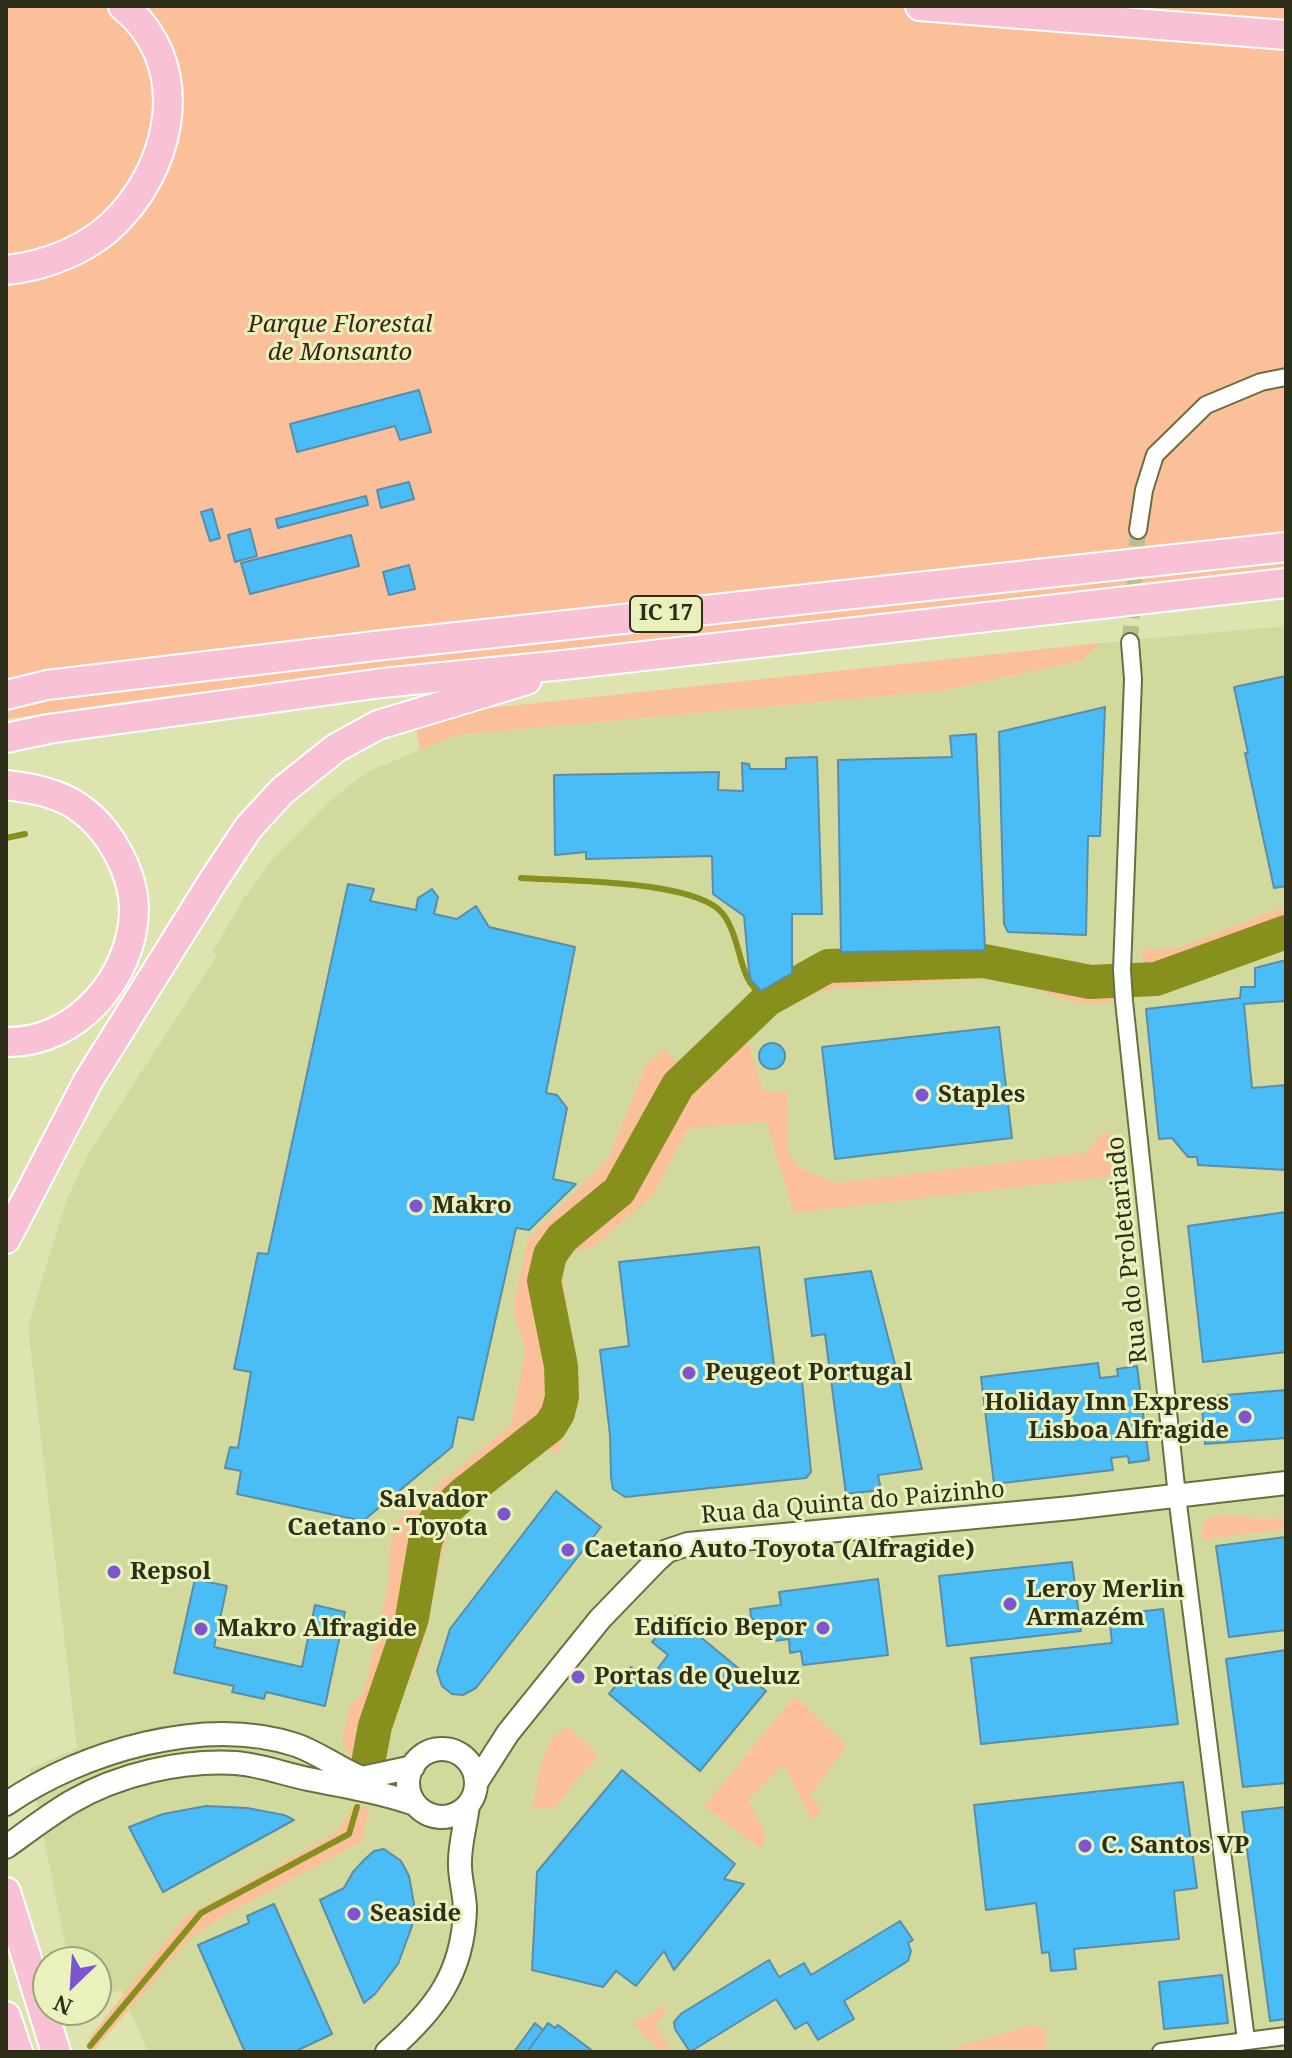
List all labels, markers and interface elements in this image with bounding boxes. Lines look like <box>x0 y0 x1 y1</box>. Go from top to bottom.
park label: Parque Florestal de Monsanto <box>248 311 432 367</box>
road number: IC 17 <box>630 596 702 632</box>
place label: Staples <box>938 1081 1025 1109</box>
marker: Staples <box>913 1086 931 1104</box>
street label: Rua do Proletariado <box>1102 1135 1154 1365</box>
place label: Makro <box>432 1192 512 1220</box>
marker: Makro <box>407 1197 425 1215</box>
place label: Peugeot Portugal <box>705 1359 913 1387</box>
marker: Peugeot Portugal <box>680 1364 698 1382</box>
place label: Holiday Inn Express Lisboa Alfragide <box>984 1389 1229 1445</box>
marker: Holiday Inn Express Lisboa Alfragide <box>1236 1408 1254 1426</box>
street label: Rua da Quinta do Paizinho <box>700 1475 1006 1531</box>
place label: Salvador Caetano - Toyota <box>287 1486 488 1542</box>
marker: Salvador Caetano - Toyota <box>495 1505 513 1523</box>
place label: Caetano Auto Toyota (Alfragide) <box>584 1536 975 1564</box>
marker: Caetano Auto Toyota (Alfragide) <box>559 1541 577 1559</box>
place label: Repsol <box>130 1558 211 1586</box>
marker: Repsol <box>105 1563 123 1581</box>
place label: Leroy Merlin Armazém <box>1026 1576 1184 1632</box>
marker: Leroy Merlin Armazém <box>1001 1595 1019 1613</box>
place label: Edifício Bepor <box>634 1614 807 1642</box>
place label: Makro Alfragide <box>217 1615 417 1643</box>
marker: Edifício Bepor <box>814 1619 832 1637</box>
marker: Makro Alfragide <box>192 1620 210 1638</box>
place label: Portas de Queluz <box>594 1663 800 1691</box>
marker: Portas de Queluz <box>569 1668 587 1686</box>
place label: C. Santos VP <box>1101 1832 1249 1860</box>
marker: C. Santos VP <box>1076 1837 1094 1855</box>
place label: Seaside <box>370 1900 461 1928</box>
marker: Seaside <box>345 1905 363 1923</box>
north arrow <box>32 1946 112 2026</box>
text: N <box>49 1989 77 2023</box>

